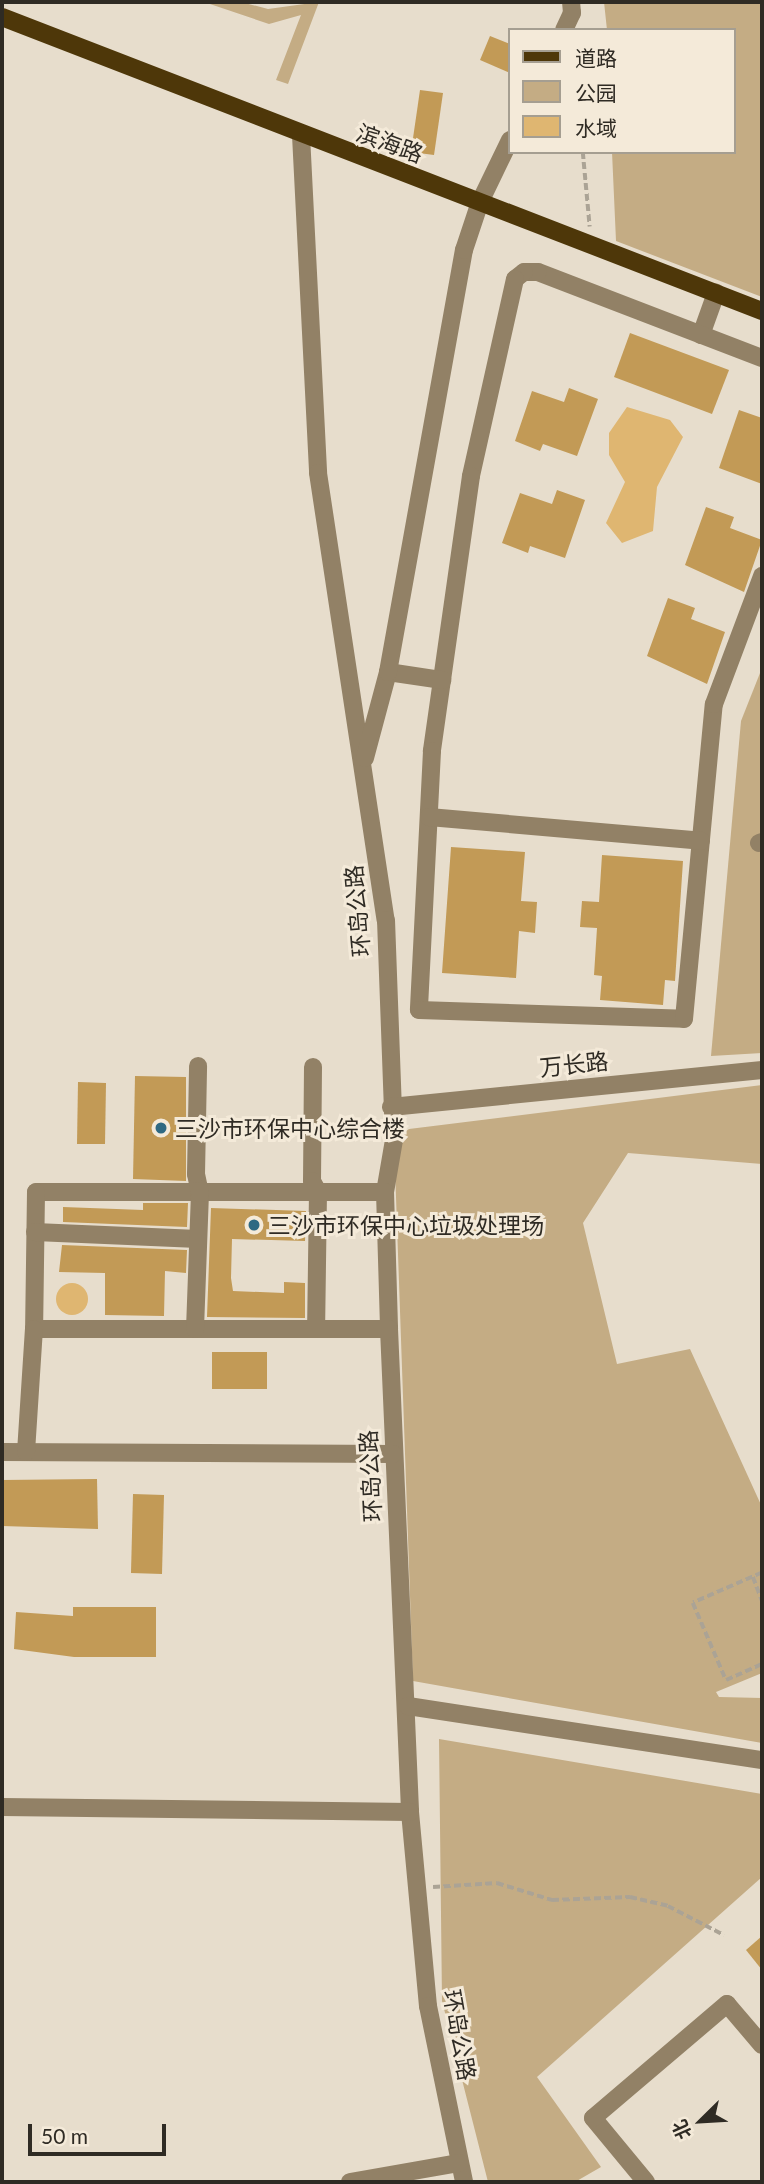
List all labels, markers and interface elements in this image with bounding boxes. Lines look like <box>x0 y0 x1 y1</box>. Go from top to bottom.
legend <box>508 28 736 154</box>
text: 道路 <box>575 45 617 70</box>
text: 公园 <box>575 80 617 105</box>
text: 水域 <box>575 115 617 140</box>
street label: 滨海路 <box>353 118 427 168</box>
street label: 环岛公路 <box>339 864 375 958</box>
street label: 万长路 <box>538 1047 610 1081</box>
place label: 三沙市环保中心综合楼 <box>175 1114 405 1142</box>
marker: 三沙市环保中心综合楼 <box>153 1120 169 1136</box>
place label: 三沙市环保中心垃圾处理场 <box>268 1211 544 1239</box>
marker: 三沙市环保中心垃圾处理场 <box>246 1217 262 1233</box>
street label: 环岛公路 <box>354 1429 386 1523</box>
street label: 环岛公路 <box>438 1987 482 2083</box>
north arrow <box>666 2086 736 2156</box>
scale bar <box>32 2110 170 2154</box>
text: 北 <box>667 2116 696 2143</box>
text: 50 m <box>41 2123 88 2148</box>

